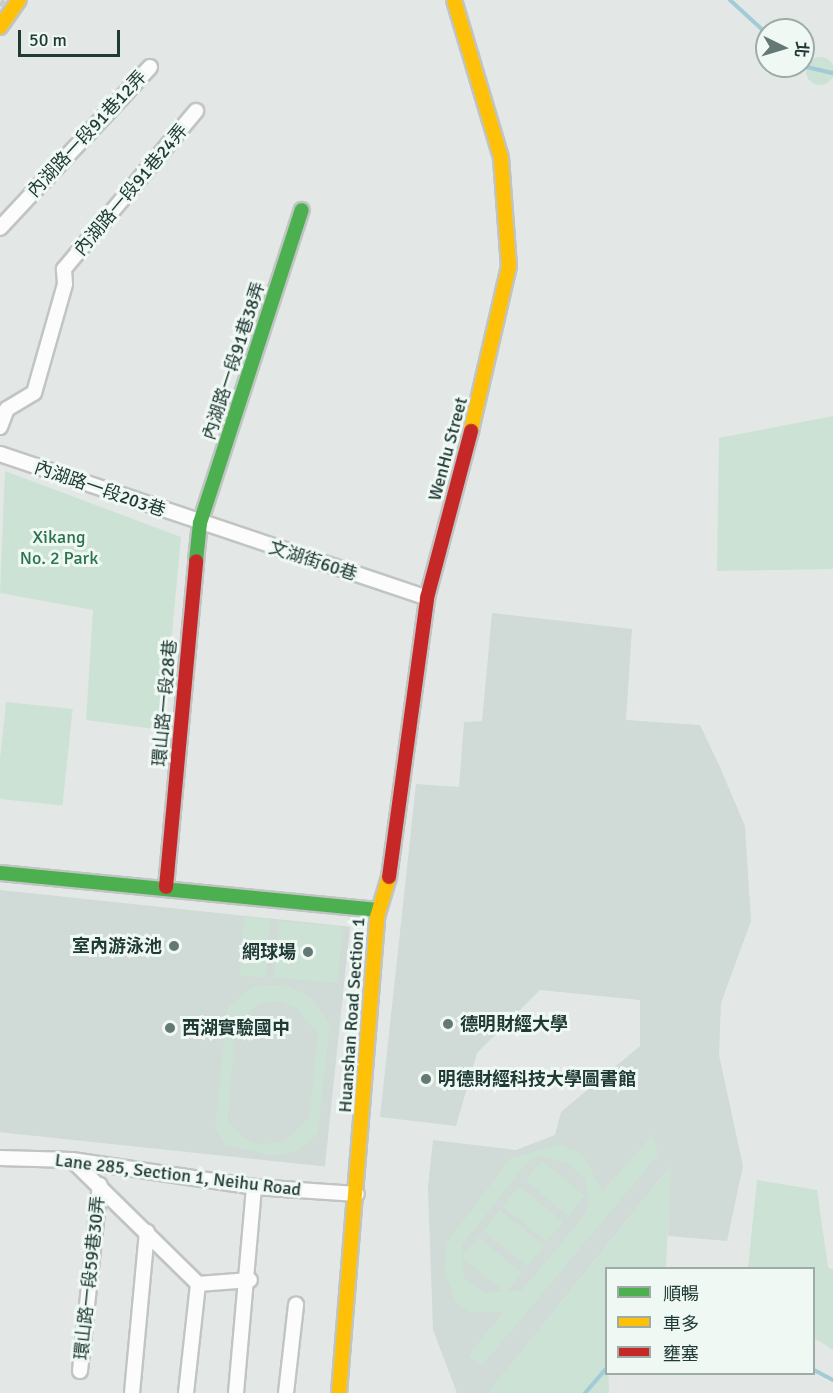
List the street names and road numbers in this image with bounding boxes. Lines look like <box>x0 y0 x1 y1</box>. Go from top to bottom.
street label: 內湖路一段91巷12弄 <box>23 66 151 202</box>
street label: 內湖路一段91巷24弄 <box>70 120 192 260</box>
street label: 內湖路一段91巷38弄 <box>198 279 270 443</box>
street label: WenHu Street <box>424 395 472 503</box>
street label: 內湖路一段203巷 <box>32 456 168 522</box>
street label: 文湖街60巷 <box>266 537 360 585</box>
street label: 環山路一段28巷 <box>149 639 181 767</box>
street label: Huanshan Road Section 1 <box>334 917 370 1113</box>
street label: Lane 285, Section 1, Neihu Road <box>54 1149 302 1201</box>
street label: 環山路一段59巷30弄 <box>71 1195 109 1361</box>

